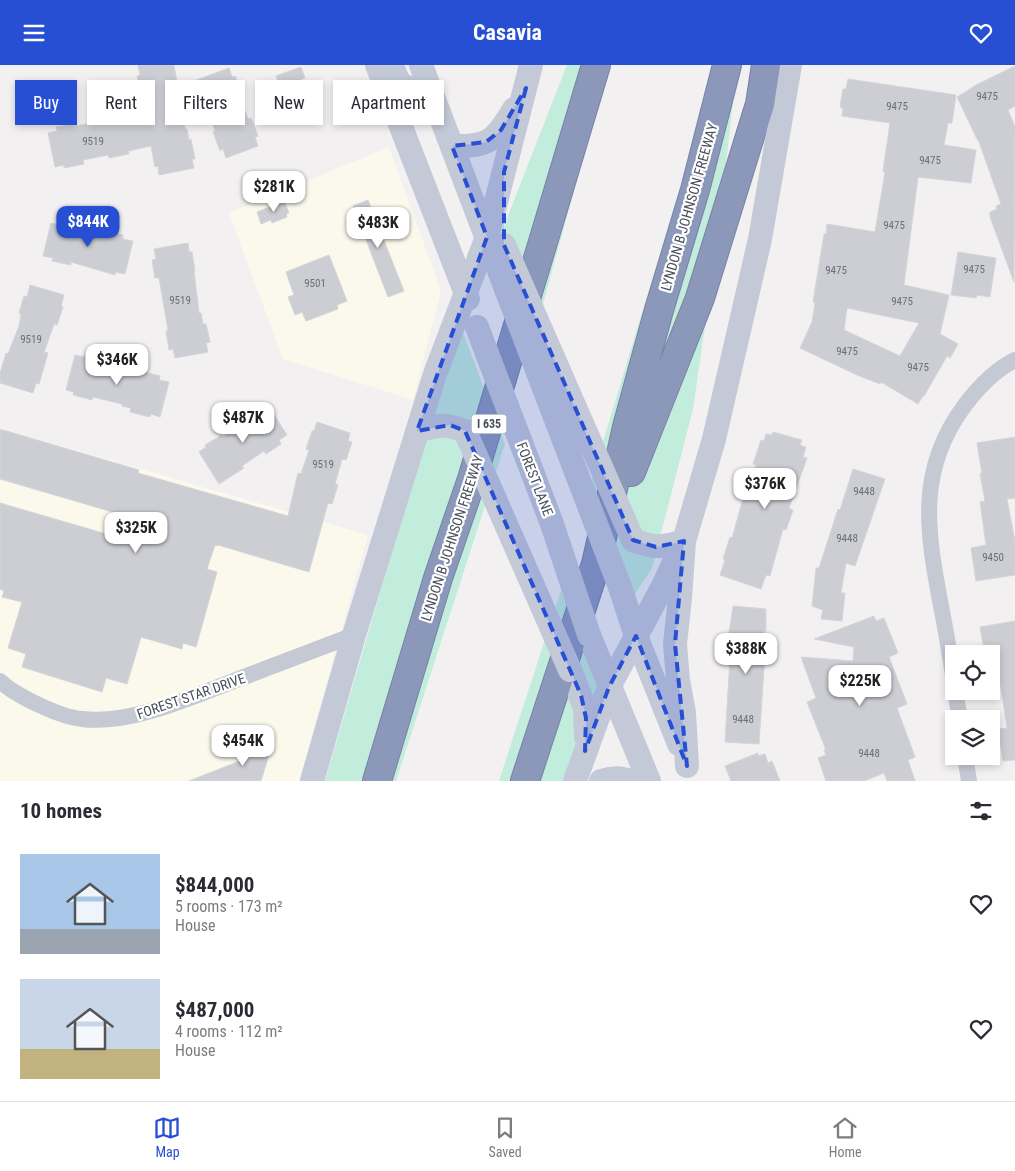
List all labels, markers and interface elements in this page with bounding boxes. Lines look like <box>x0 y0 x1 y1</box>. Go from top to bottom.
icon: menu <box>20 19 48 47</box>
icon: heart <box>967 19 995 47</box>
text: Casavia <box>473 20 542 45</box>
chip: Buy <box>15 80 77 125</box>
chip: Rent <box>87 80 155 125</box>
chip: Filters <box>165 80 245 125</box>
chip: New <box>255 80 323 125</box>
chip: Apartment <box>333 80 444 125</box>
house number: 9475 <box>976 90 998 103</box>
house number: 9475 <box>886 100 908 113</box>
street label: LYNDON B JOHNSON FREEWAY <box>657 121 721 293</box>
house number: 9519 <box>82 135 104 148</box>
house number: 9475 <box>919 154 941 167</box>
pin: $281K <box>239 171 309 213</box>
text: $281K <box>253 177 295 196</box>
pin: $844K <box>53 205 123 248</box>
pin: $483K <box>343 207 413 249</box>
text: $844K <box>67 212 109 231</box>
text: $483K <box>357 213 399 232</box>
house number: 9475 <box>883 219 905 232</box>
house number: 9475 <box>963 263 985 276</box>
house number: 9475 <box>825 264 847 277</box>
house number: 9501 <box>304 277 326 290</box>
house number: 9519 <box>169 294 191 307</box>
house number: 9475 <box>891 295 913 308</box>
house number: 9519 <box>20 333 42 346</box>
pin: $346K <box>82 343 152 386</box>
house number: 9475 <box>836 345 858 358</box>
text: $346K <box>96 350 138 369</box>
house number: 9475 <box>907 361 929 374</box>
pin: $487K <box>208 401 278 444</box>
text: $487K <box>222 408 264 427</box>
road number: I 635 <box>472 414 506 433</box>
street label: FOREST LANE <box>514 440 556 518</box>
street label: LYNDON B JOHNSON FREEWAY <box>418 452 487 623</box>
house number: 9519 <box>312 458 334 471</box>
pin: $376K <box>730 467 800 510</box>
text: $376K <box>744 474 786 493</box>
house number: 9448 <box>853 485 875 498</box>
pin: $325K <box>101 511 171 554</box>
text: $325K <box>115 518 157 537</box>
house number: 9448 <box>836 532 858 545</box>
house number: 9450 <box>982 551 1004 564</box>
pin: $388K <box>711 633 781 675</box>
text: $388K <box>725 639 767 658</box>
map controls <box>945 645 1000 765</box>
button: locate <box>945 645 1000 700</box>
pin: $225K <box>825 665 895 707</box>
street label: FOREST STAR DRIVE <box>135 670 247 722</box>
text: $225K <box>839 671 881 690</box>
button: layers <box>945 710 1000 765</box>
house number: 9448 <box>732 713 754 726</box>
pin: $454K <box>208 725 278 767</box>
text: $454K <box>222 731 264 750</box>
house number: 9448 <box>858 747 880 760</box>
icon: filters <box>967 797 995 825</box>
text: 10 homes <box>20 799 102 823</box>
text: $844,000 <box>175 873 254 897</box>
icon: home <box>60 874 120 934</box>
icon: heart <box>967 890 995 918</box>
text: 5 rooms · 173 m² <box>175 897 283 916</box>
text: House <box>175 916 215 935</box>
text: $487,000 <box>175 998 254 1022</box>
icon: home <box>60 999 120 1059</box>
icon: heart <box>967 1015 995 1043</box>
text: 4 rooms · 112 m² <box>175 1022 283 1041</box>
text: House <box>175 1041 215 1060</box>
tab: Map <box>153 1114 181 1160</box>
tab: Saved <box>488 1114 522 1160</box>
tab: Home <box>829 1114 862 1160</box>

